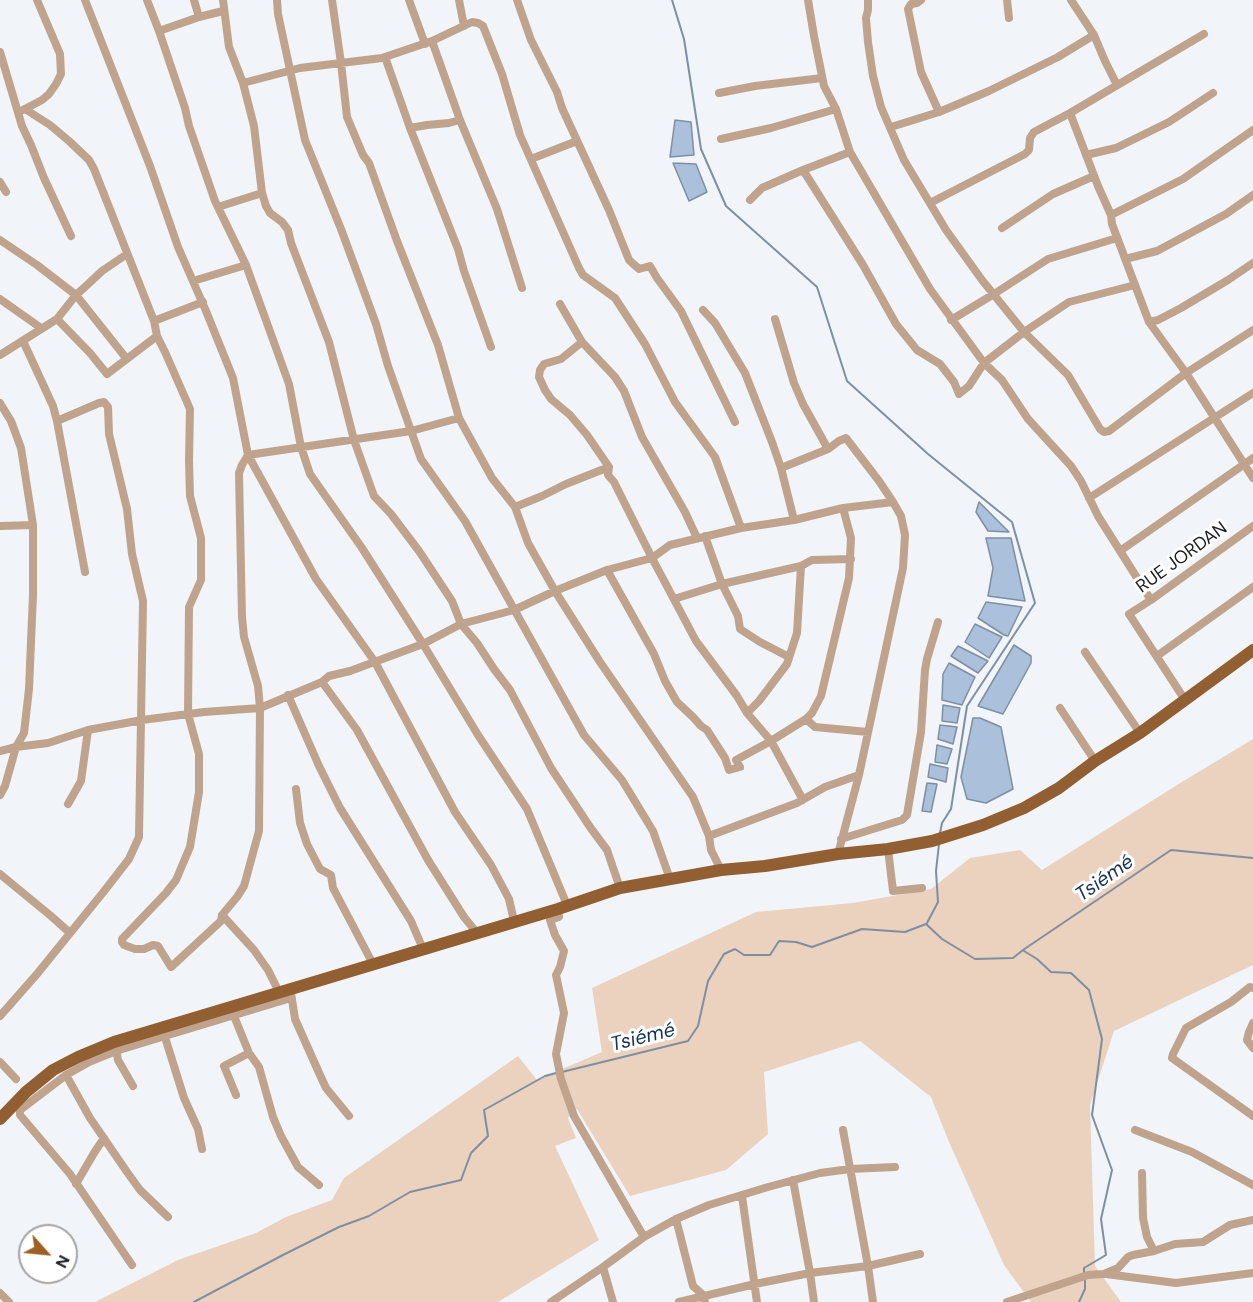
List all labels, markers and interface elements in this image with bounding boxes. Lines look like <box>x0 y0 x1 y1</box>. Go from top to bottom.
street label: RUE JORDAN <box>1132 518 1232 598</box>
water label: Tsiémé <box>1071 850 1139 908</box>
water label: Tsiémé <box>608 1018 678 1058</box>
north arrow <box>18 1224 78 1284</box>
text: N <box>51 1252 75 1271</box>

